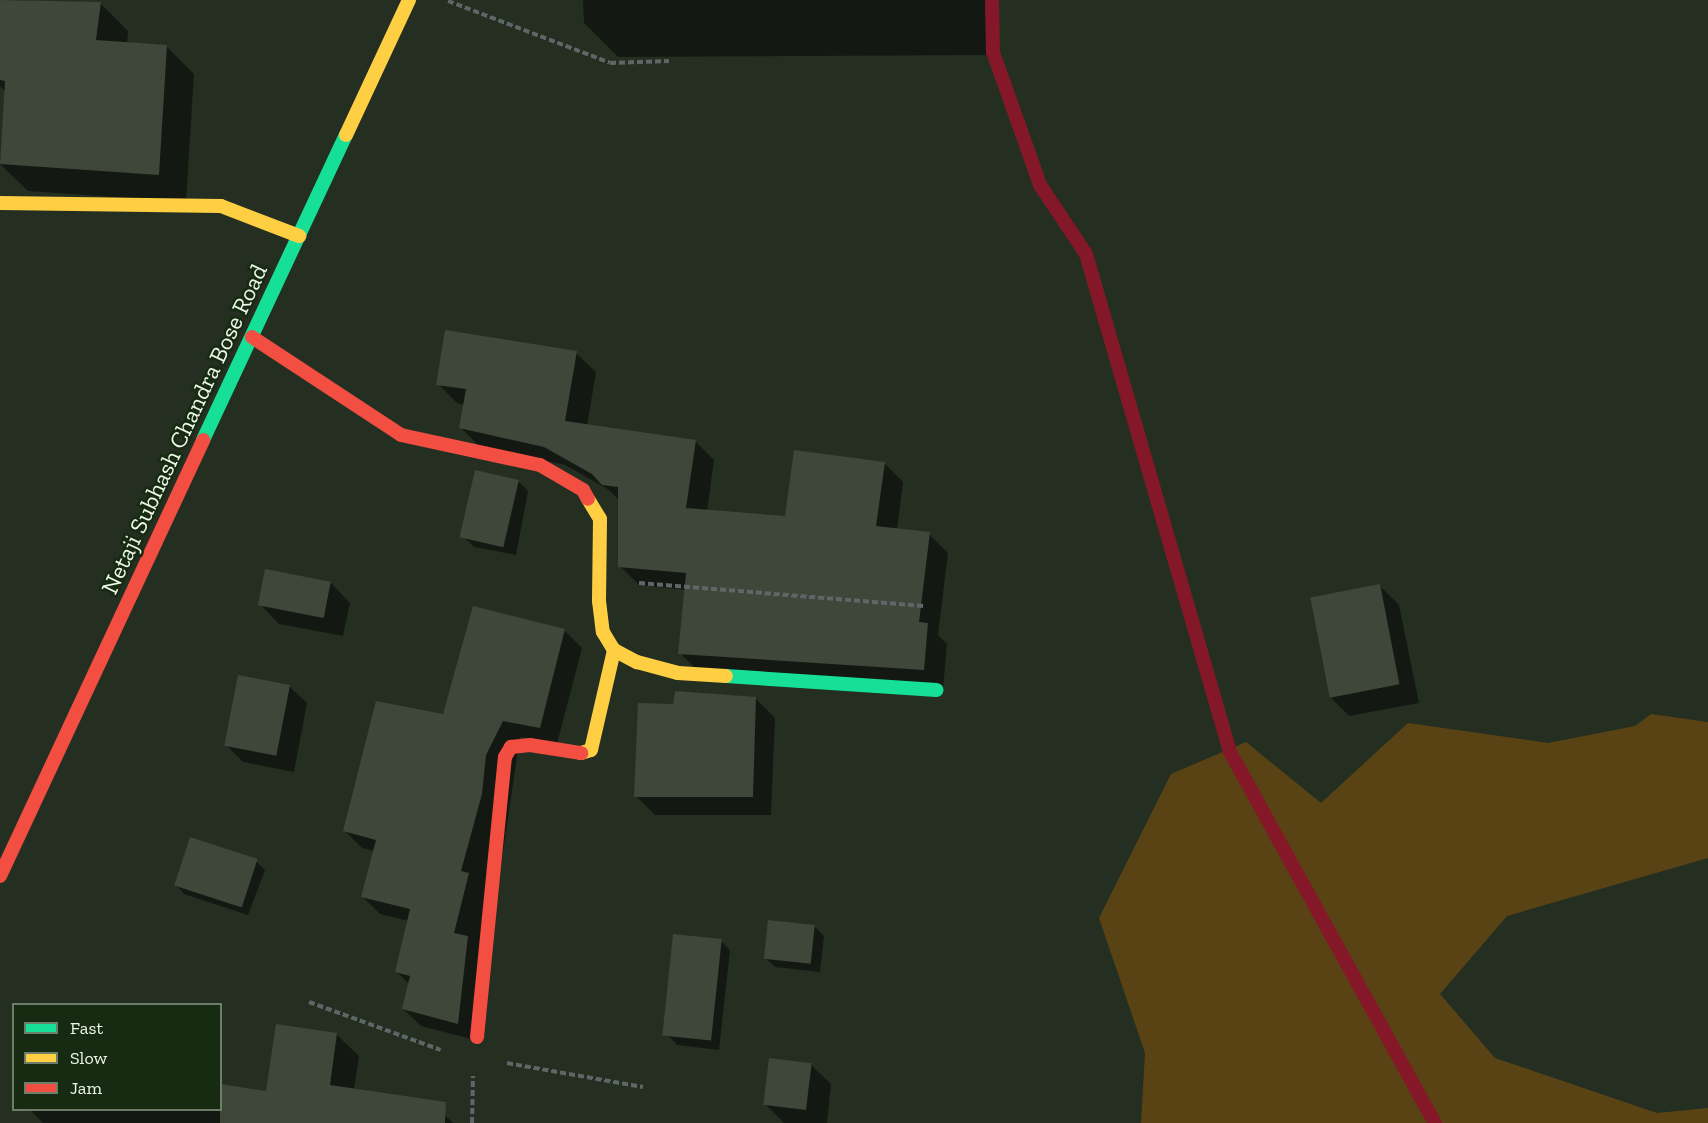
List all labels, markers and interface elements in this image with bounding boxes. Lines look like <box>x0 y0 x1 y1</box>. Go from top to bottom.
street label: Netaji Subhash Chandra Bose Road <box>95 259 273 599</box>
legend <box>12 1003 222 1111</box>
text: Fast <box>70 1017 103 1039</box>
text: Slow <box>70 1047 107 1069</box>
text: Jam <box>70 1077 102 1099</box>

